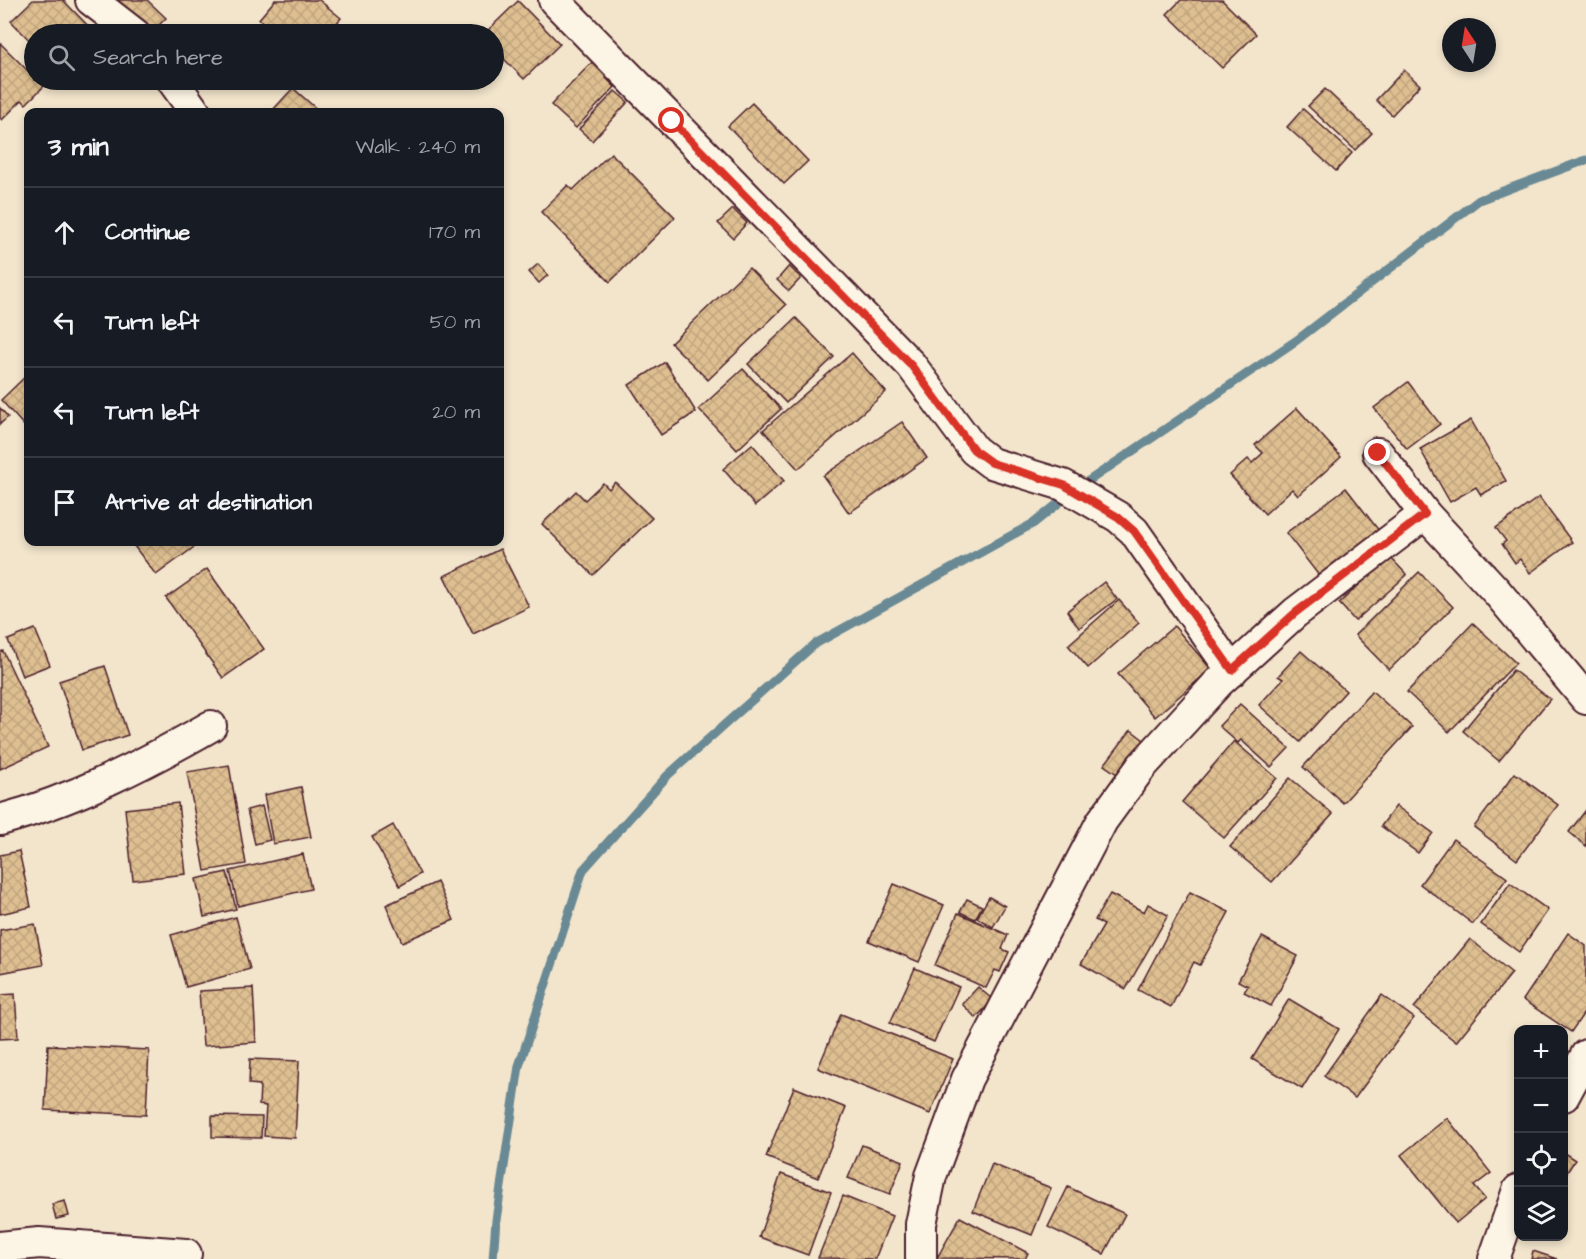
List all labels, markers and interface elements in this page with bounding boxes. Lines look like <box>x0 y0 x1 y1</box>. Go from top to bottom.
north arrow <box>1442 18 1496 72</box>
search box <box>24 24 504 90</box>
icon: search <box>45 41 78 74</box>
text: Search here <box>93 42 223 73</box>
route start <box>658 107 684 133</box>
text: 3 min <box>48 129 109 165</box>
text: Walk · 240 m <box>356 133 480 161</box>
icon: ahead <box>48 216 81 249</box>
text: Continue <box>105 217 190 248</box>
text: 170 m <box>429 218 480 246</box>
icon: left <box>48 306 81 339</box>
text: Turn left <box>105 307 199 338</box>
text: 50 m <box>430 308 480 336</box>
icon: left <box>48 396 81 429</box>
text: Turn left <box>105 397 199 428</box>
text: 20 m <box>432 398 480 426</box>
route end <box>1364 439 1390 465</box>
icon: arrive <box>48 486 81 519</box>
text: Arrive at destination <box>105 487 312 518</box>
map controls <box>1514 1025 1568 1241</box>
button: + <box>1514 1025 1568 1079</box>
button: − <box>1514 1079 1568 1133</box>
button: locate <box>1514 1133 1568 1187</box>
button: layers <box>1514 1187 1568 1241</box>

